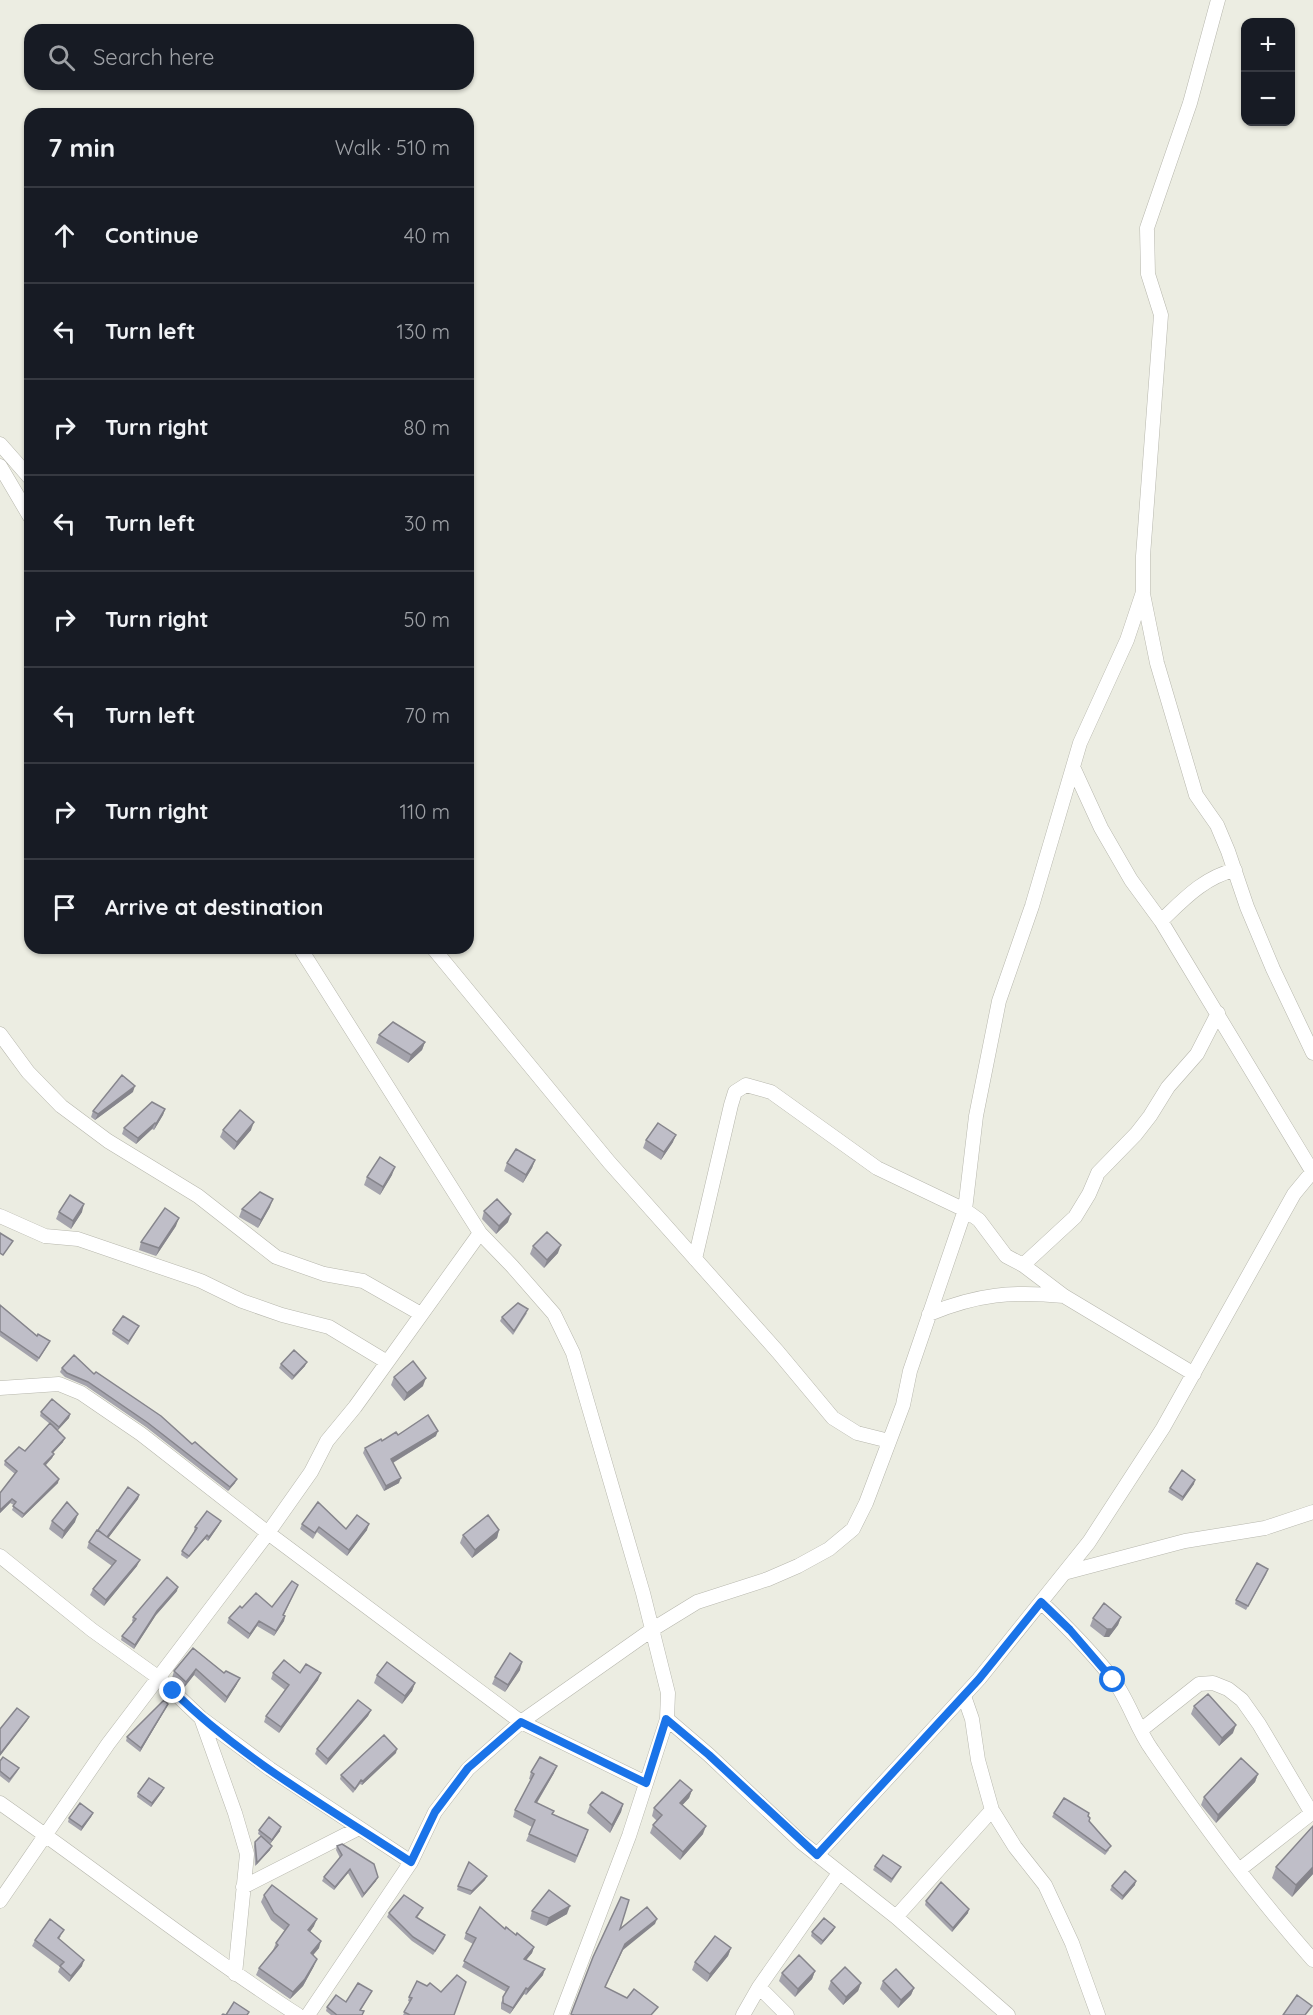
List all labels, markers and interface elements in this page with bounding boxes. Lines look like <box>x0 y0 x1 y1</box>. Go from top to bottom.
map controls <box>1241 18 1295 126</box>
button: + <box>1241 18 1295 72</box>
search box <box>24 24 474 90</box>
icon: search <box>45 41 78 74</box>
text: Search here <box>93 43 214 71</box>
button: − <box>1241 72 1295 126</box>
text: 7 min <box>48 131 115 164</box>
text: Walk · 510 m <box>335 135 450 160</box>
icon: ahead <box>48 219 81 252</box>
text: Continue <box>105 221 199 249</box>
text: 40 m <box>404 223 450 248</box>
icon: left <box>48 315 81 348</box>
text: Turn left <box>105 317 195 345</box>
text: 130 m <box>397 319 450 344</box>
icon: right <box>48 411 81 444</box>
text: Turn right <box>105 413 209 441</box>
text: 80 m <box>404 415 450 440</box>
icon: left <box>48 507 81 540</box>
text: Turn left <box>105 509 195 537</box>
text: 30 m <box>404 511 450 536</box>
icon: right <box>48 603 81 636</box>
text: Turn right <box>105 605 209 633</box>
text: 50 m <box>404 607 450 632</box>
icon: left <box>48 699 81 732</box>
text: Turn left <box>105 701 195 729</box>
text: 70 m <box>404 703 450 728</box>
icon: right <box>48 795 81 828</box>
text: Turn right <box>105 797 209 825</box>
text: 110 m <box>400 799 450 824</box>
icon: arrive <box>48 891 81 924</box>
text: Arrive at destination <box>105 893 323 921</box>
route start <box>1099 1666 1125 1692</box>
route end <box>159 1677 185 1703</box>

